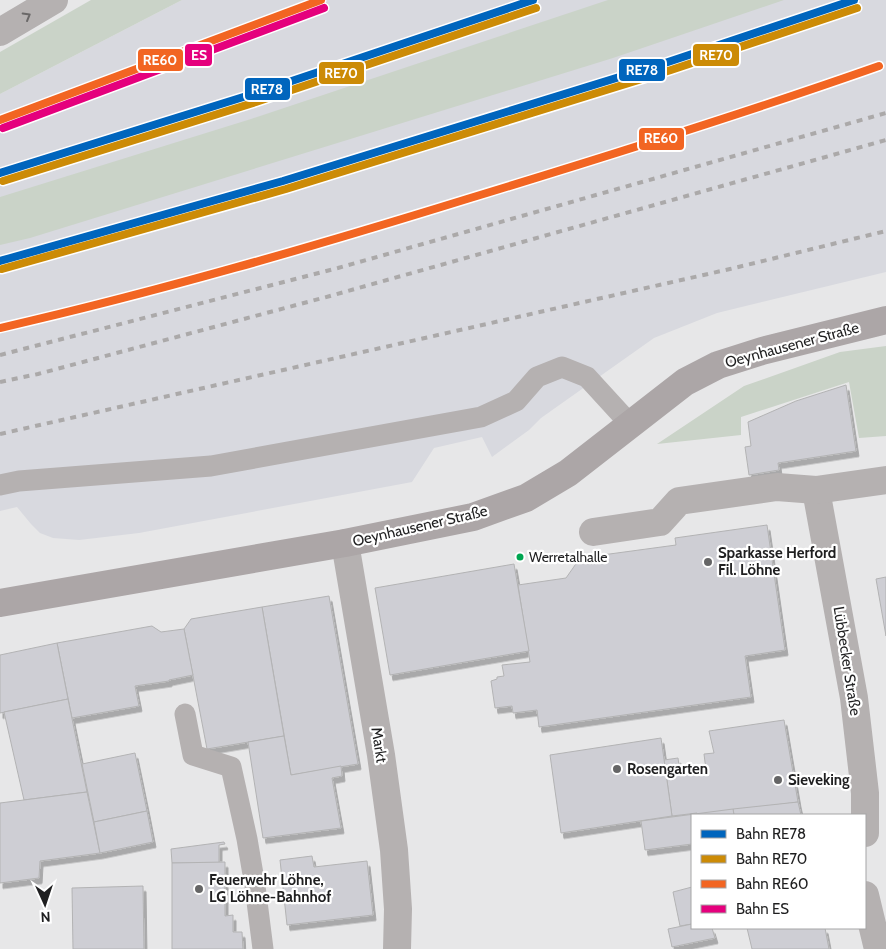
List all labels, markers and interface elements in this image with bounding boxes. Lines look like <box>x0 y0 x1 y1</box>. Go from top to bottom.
one-way arrow <box>21 12 30 22</box>
line badge: ES <box>184 43 213 67</box>
line badge: RE70 <box>692 43 740 67</box>
text: ES <box>191 46 207 64</box>
text: RE70 <box>699 46 733 64</box>
line badge: RE60 <box>137 48 184 72</box>
text: RE60 <box>143 51 177 69</box>
line badge: RE78 <box>618 58 666 82</box>
line badge: RE70 <box>318 61 365 85</box>
text: RE78 <box>626 61 658 79</box>
text: RE70 <box>324 64 358 82</box>
line badge: RE78 <box>244 77 291 101</box>
text: RE78 <box>251 80 283 98</box>
line badge: RE60 <box>638 127 685 151</box>
text: RE60 <box>644 129 678 147</box>
street label: Oeynhausener Straße <box>723 318 861 372</box>
street label: Oeynhausener Straße <box>351 502 490 550</box>
place label: Sparkasse Herford Fil. Löhne <box>718 544 836 579</box>
place label: Werretalhalle <box>529 548 607 566</box>
marker: Werretalhalle <box>515 552 525 562</box>
marker: Sparkasse Herford Fil. Löhne <box>702 556 714 568</box>
street label: Lübbecker Straße <box>829 605 865 717</box>
street label: Markt <box>367 726 391 764</box>
place label: Rosengarten <box>627 760 708 778</box>
marker: Rosengarten <box>611 763 623 775</box>
place label: Sieveking <box>788 771 850 789</box>
marker: Sieveking <box>772 774 784 786</box>
legend <box>691 814 866 929</box>
text: Bahn RE78 <box>736 825 806 843</box>
text: Bahn RE70 <box>736 850 807 868</box>
place label: Feuerwehr Löhne, LG Löhne-Bahnhof <box>209 871 331 906</box>
text: Bahn RE60 <box>736 875 808 893</box>
north arrow <box>20 879 70 929</box>
marker: Feuerwehr Löhne, LG Löhne-Bahnhof <box>193 883 205 895</box>
text: Bahn ES <box>736 900 789 918</box>
text: N <box>40 908 51 926</box>

